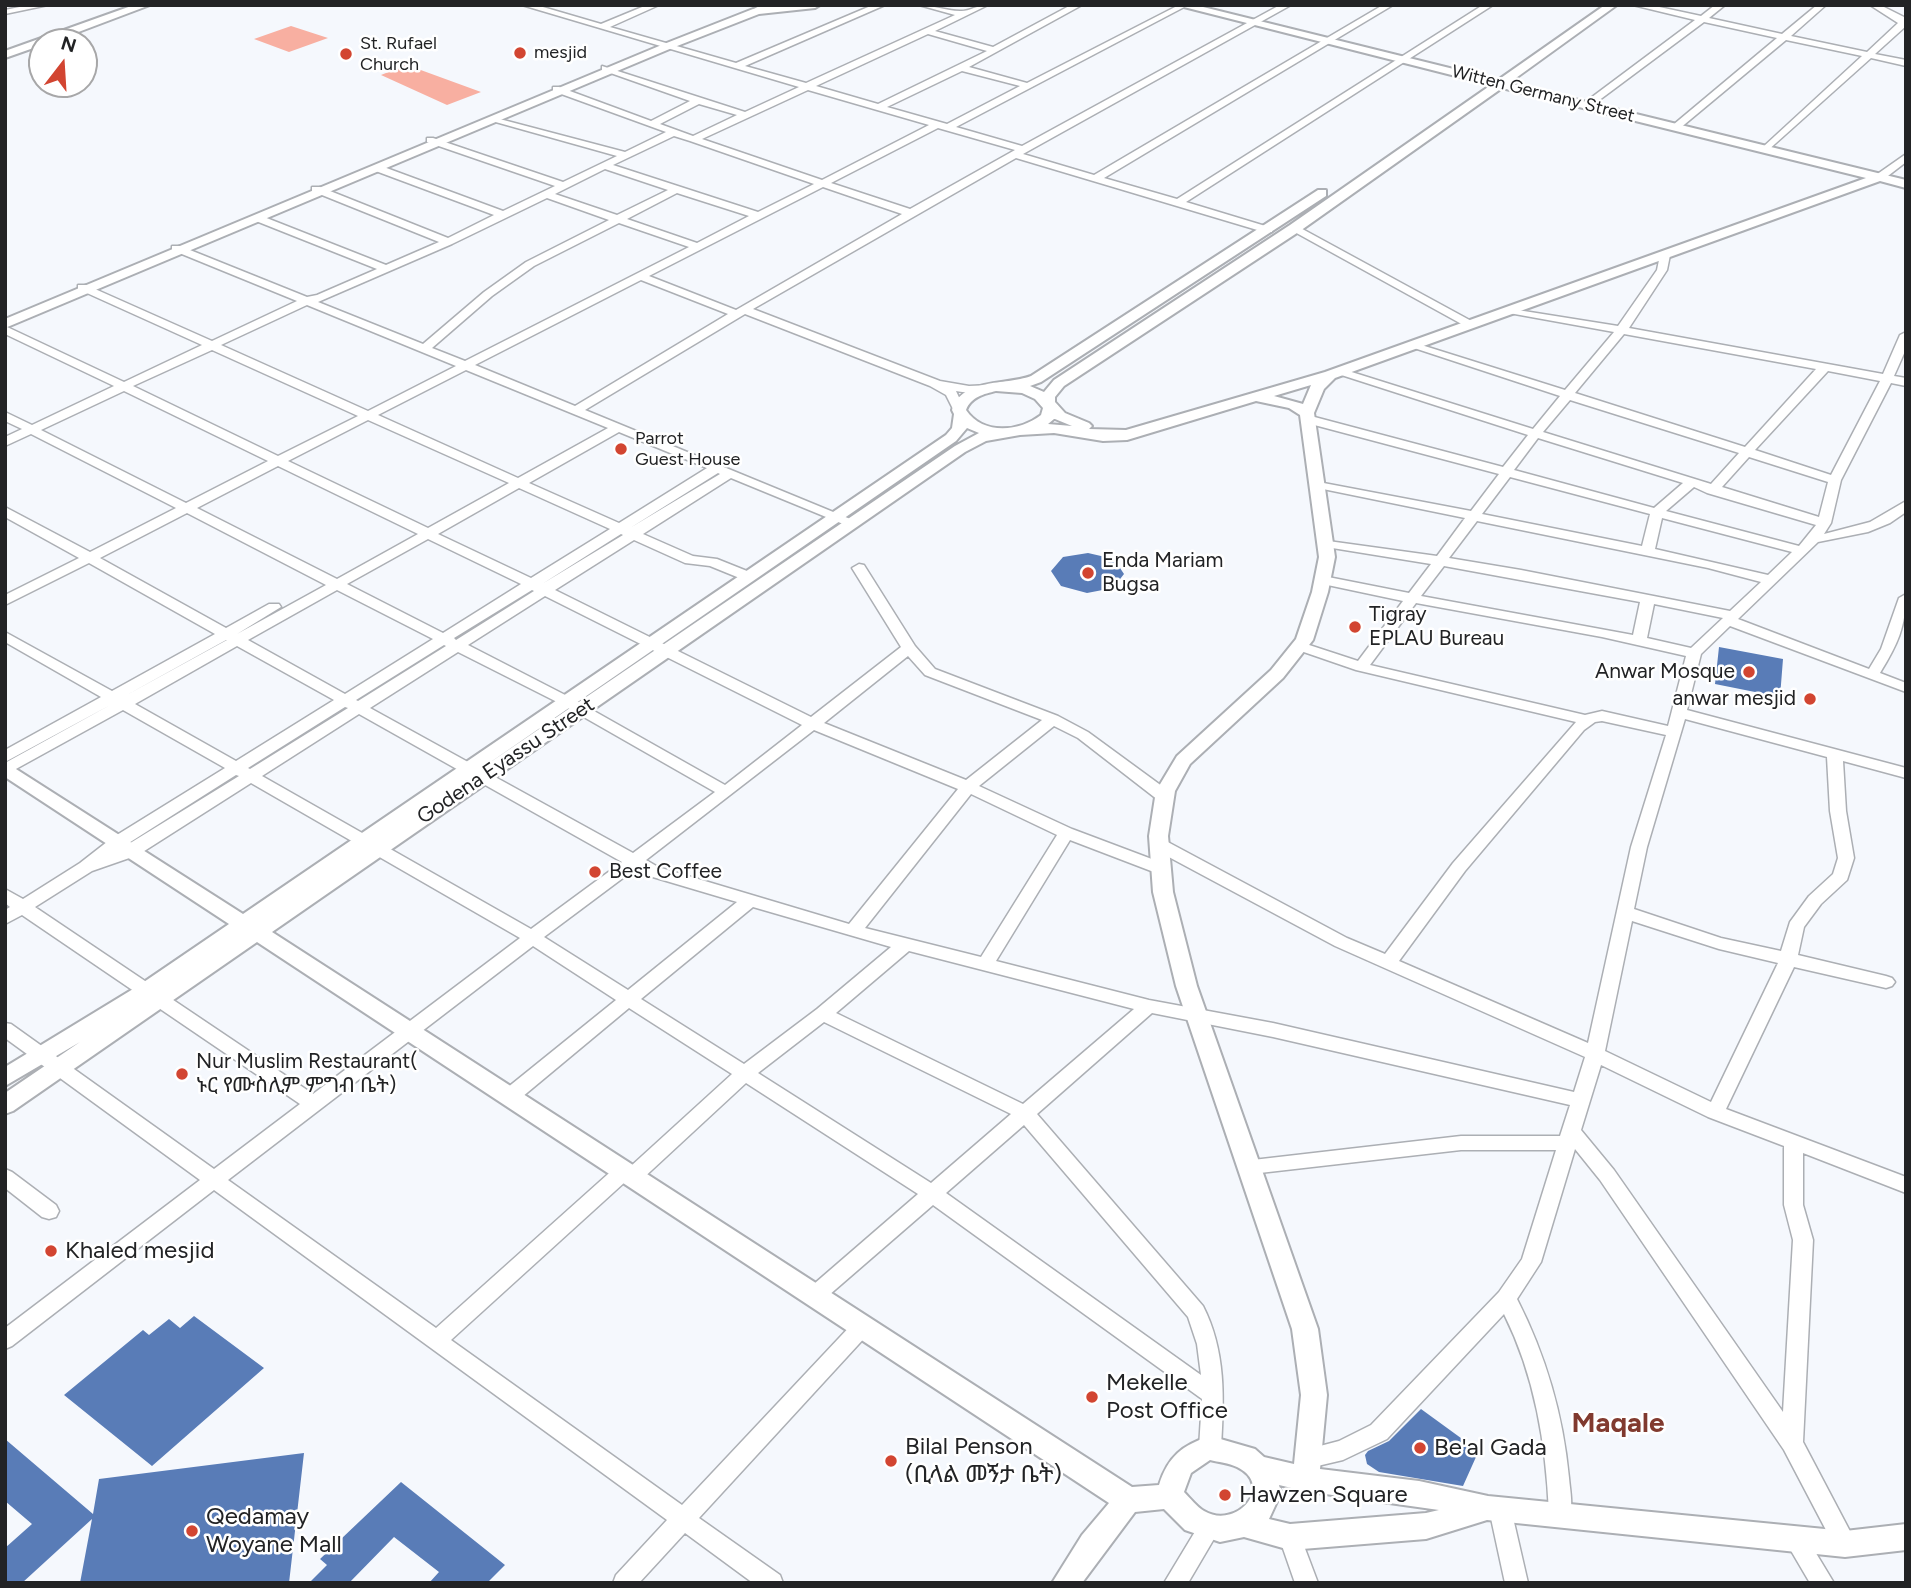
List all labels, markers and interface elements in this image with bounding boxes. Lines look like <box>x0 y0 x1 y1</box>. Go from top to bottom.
north arrow <box>28 28 98 98</box>
text: N <box>58 31 79 57</box>
place label: St. Rufael Church <box>360 33 437 76</box>
place label: mesjid <box>534 42 587 64</box>
marker: mesjid <box>512 45 528 61</box>
marker: St. Rufael Church <box>338 46 354 62</box>
street label: Witten Germany Street <box>1449 61 1637 127</box>
place label: Parrot Guest House <box>635 428 740 471</box>
marker: Parrot Guest House <box>613 441 629 457</box>
place label: Enda Mariam Bugsa <box>1102 548 1223 598</box>
marker: Enda Mariam Bugsa <box>1080 565 1096 581</box>
place label: Tigray EPLAU Bureau <box>1369 602 1504 652</box>
marker: Tigray EPLAU Bureau <box>1347 619 1363 635</box>
place label: Anwar Mosque <box>1595 659 1735 685</box>
marker: Anwar Mosque <box>1741 664 1757 680</box>
place label: anwar mesjid <box>1673 686 1796 712</box>
marker: anwar mesjid <box>1802 691 1818 707</box>
street label: Godena Eyassu Street <box>412 692 600 830</box>
place label: Best Coffee <box>609 859 722 885</box>
marker: Best Coffee <box>587 864 603 880</box>
place label: Nur Muslim Restaurant( ኑር የሙስሊም ምግብ ቤት) <box>196 1049 418 1099</box>
marker: Nur Muslim Restaurant( ኑር የሙስሊም ምግብ ቤት) <box>174 1066 190 1082</box>
place label: Khaled mesjid <box>65 1237 214 1265</box>
marker: Khaled mesjid <box>43 1243 59 1259</box>
place label: Mekelle Post Office <box>1106 1369 1228 1425</box>
marker: Mekelle Post Office <box>1084 1389 1100 1405</box>
district label: Maqale <box>1572 1407 1664 1441</box>
place label: Bilal Penson (ቢላል መኝታ ቤት) <box>905 1433 1062 1489</box>
place label: Be'al Gada <box>1434 1434 1547 1462</box>
marker: Be'al Gada <box>1412 1440 1428 1456</box>
marker: Bilal Penson (ቢላል መኝታ ቤት) <box>883 1453 899 1469</box>
place label: Hawzen Square <box>1239 1481 1408 1509</box>
marker: Hawzen Square <box>1217 1487 1233 1503</box>
place label: Qedamay Woyane Mall <box>206 1503 342 1559</box>
marker: Qedamay Woyane Mall <box>184 1523 200 1539</box>

